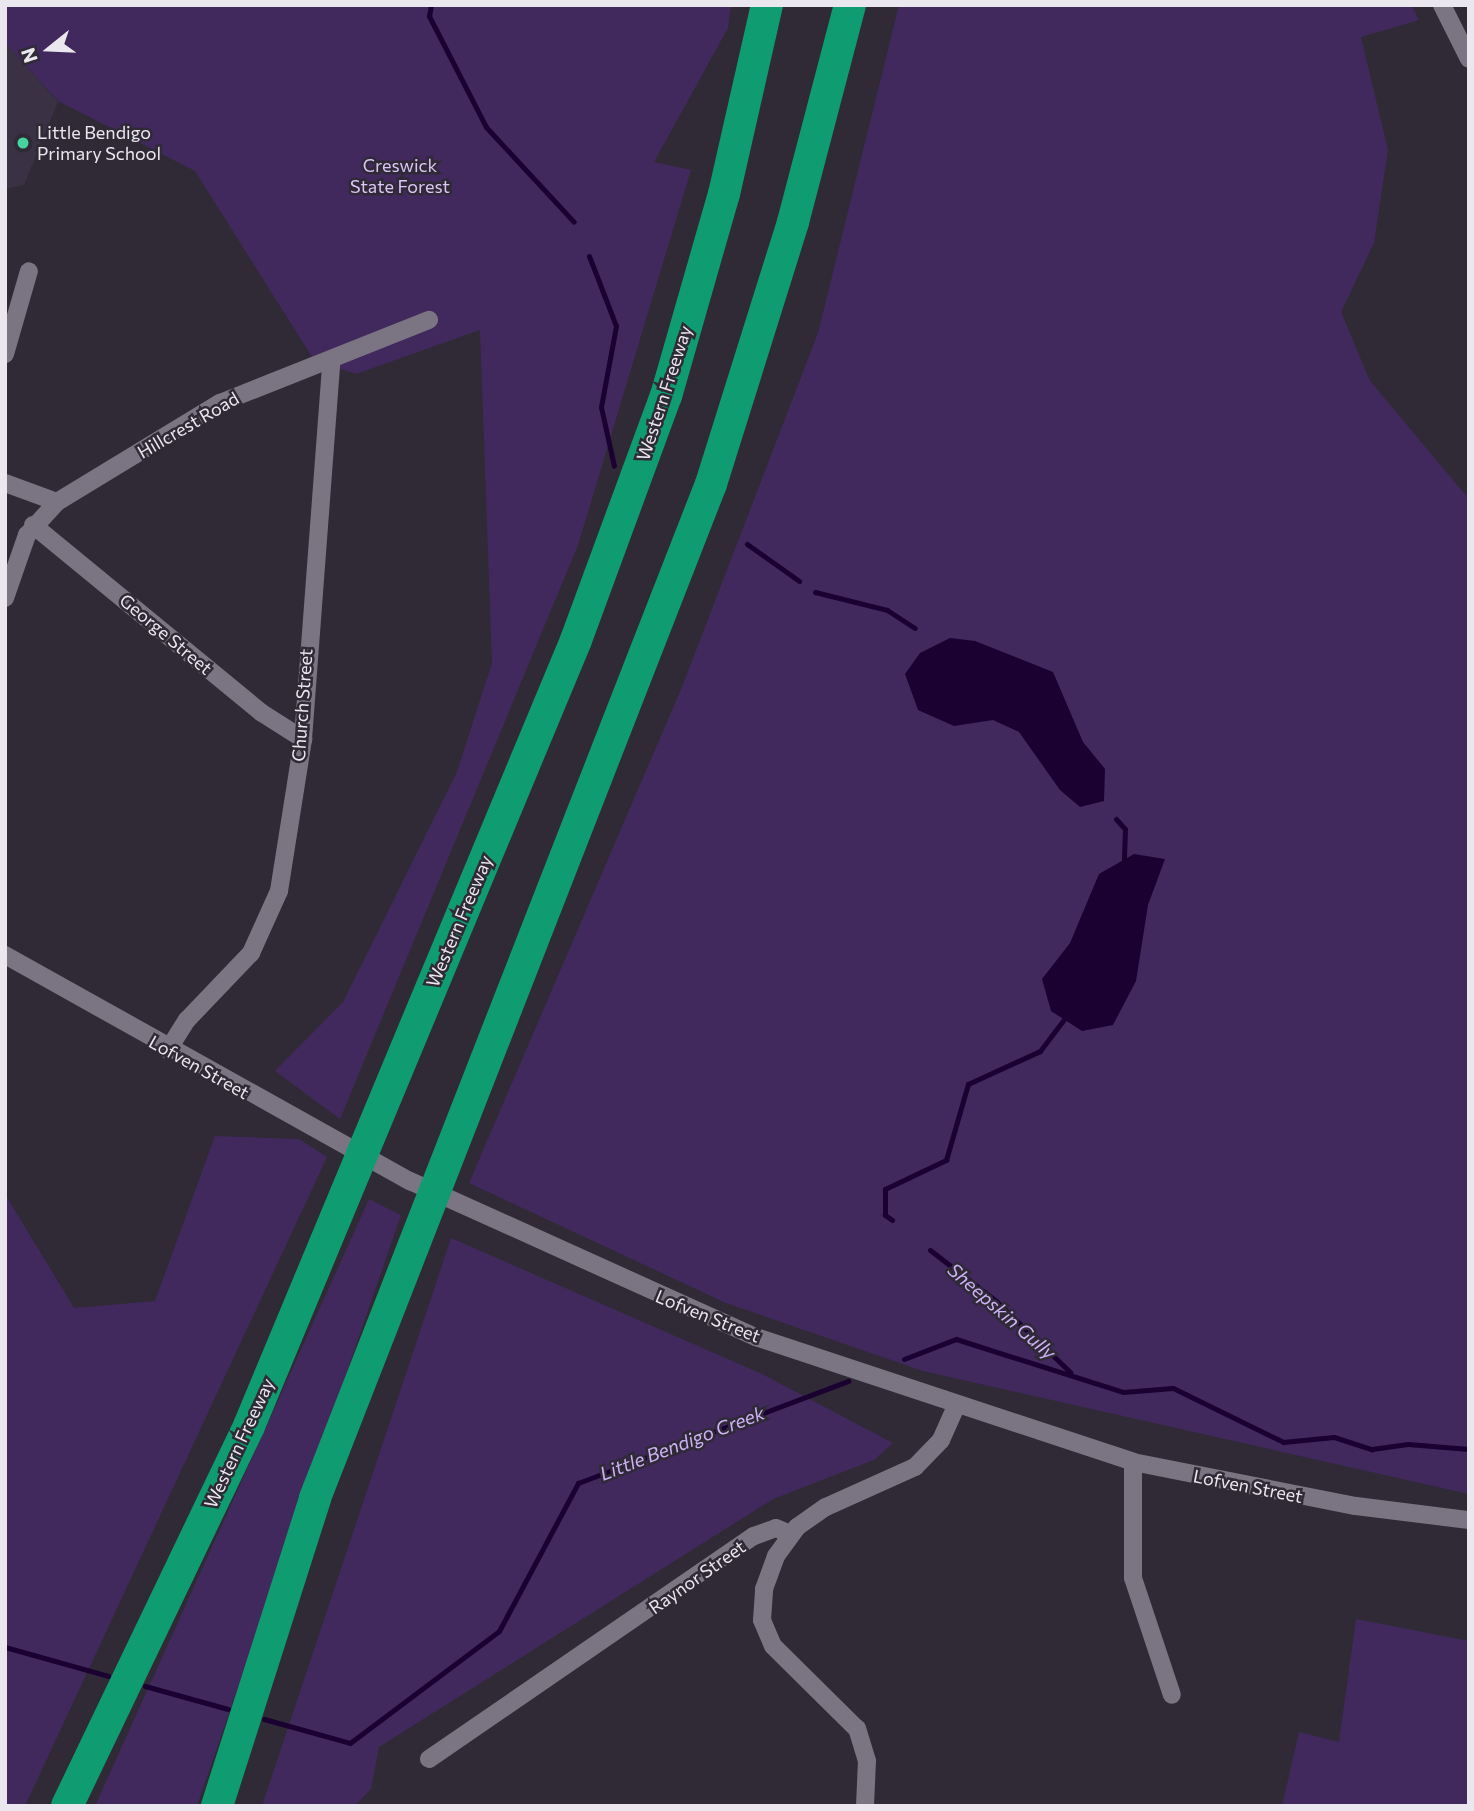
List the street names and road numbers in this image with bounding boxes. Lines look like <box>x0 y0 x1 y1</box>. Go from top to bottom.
street label: Western Freeway <box>632 323 696 463</box>
street label: Hillcrest Road <box>133 387 243 463</box>
street label: George Street <box>115 589 217 679</box>
street label: Church Street <box>287 648 317 762</box>
street label: Western Freeway <box>422 852 496 990</box>
street label: Lofven Street <box>145 1031 253 1103</box>
street label: Lofven Street <box>652 1285 764 1347</box>
street label: Western Freeway <box>199 1375 279 1511</box>
street label: Lofven Street <box>1191 1465 1305 1507</box>
street label: Raynor Street <box>644 1536 750 1618</box>

